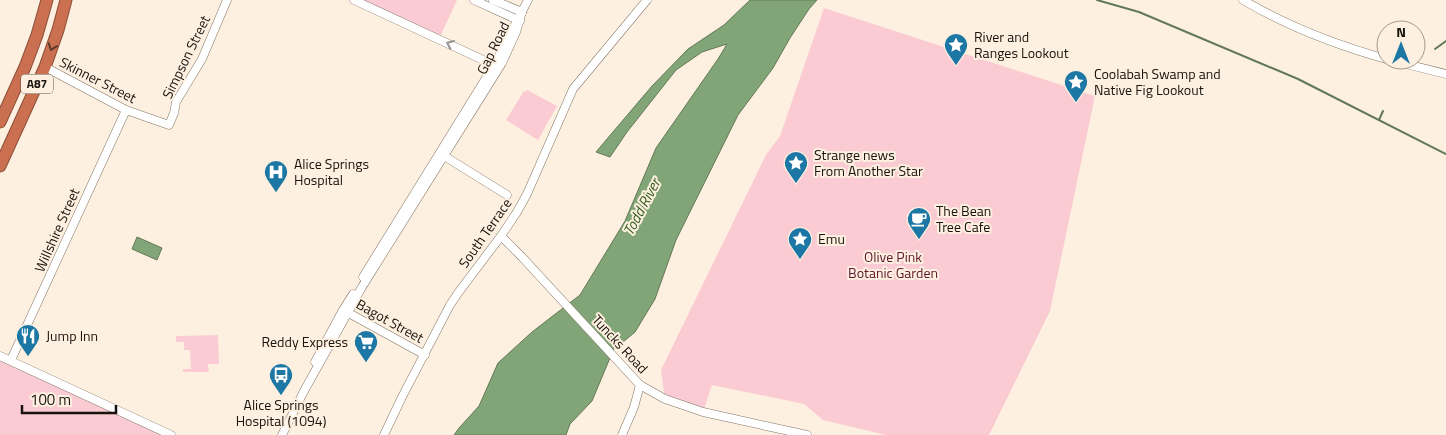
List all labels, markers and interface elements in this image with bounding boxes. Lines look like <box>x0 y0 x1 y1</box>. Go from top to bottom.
street label: Simpson Street <box>156 12 215 102</box>
street label: Gap Road <box>471 18 514 78</box>
north arrow <box>1376 20 1426 70</box>
text: N <box>1396 21 1406 42</box>
place label: River and Ranges Lookout <box>974 26 1069 63</box>
place icon: River and Ranges Lookout <box>943 32 969 66</box>
one-way arrow <box>446 40 455 51</box>
one-way arrow <box>48 42 58 50</box>
street label: Skinner Street <box>56 51 140 108</box>
place label: Coolabah Swamp and Native Fig Lookout <box>1094 63 1221 100</box>
place icon: Coolabah Swamp and Native Fig Lookout <box>1063 69 1089 103</box>
road number: A87 <box>21 74 53 94</box>
place label: Strange news From Another Star <box>814 144 923 181</box>
place icon: Strange news From Another Star <box>783 150 809 184</box>
place label: Alice Springs Hospital <box>294 153 369 190</box>
hospital icon: Alice Springs Hospital <box>263 159 289 193</box>
water label: Todd River <box>617 172 667 239</box>
street label: Willshire Street <box>29 184 84 275</box>
street label: South Terrace <box>453 194 516 272</box>
place label: The Bean Tree Cafe <box>936 200 991 237</box>
cafe icon: The Bean Tree Cafe <box>906 206 932 240</box>
place icon: Emu <box>787 226 813 260</box>
place label: Emu <box>818 228 845 249</box>
park label: Olive Pink Botanic Garden <box>848 246 938 283</box>
street label: Bagot Street <box>353 293 428 348</box>
street label: Tuncks Road <box>588 310 653 378</box>
restaurant icon: Jump Inn <box>15 323 41 357</box>
place label: Jump Inn <box>46 325 98 346</box>
supermarket icon: Reddy Express <box>353 329 379 363</box>
place label: Reddy Express <box>262 331 348 352</box>
bus stop icon: Alice Springs Hospital (1094) <box>268 362 294 396</box>
scale bar <box>22 382 116 414</box>
text: 100 m <box>30 388 71 411</box>
place label: Alice Springs Hospital (1094) <box>236 394 326 431</box>

